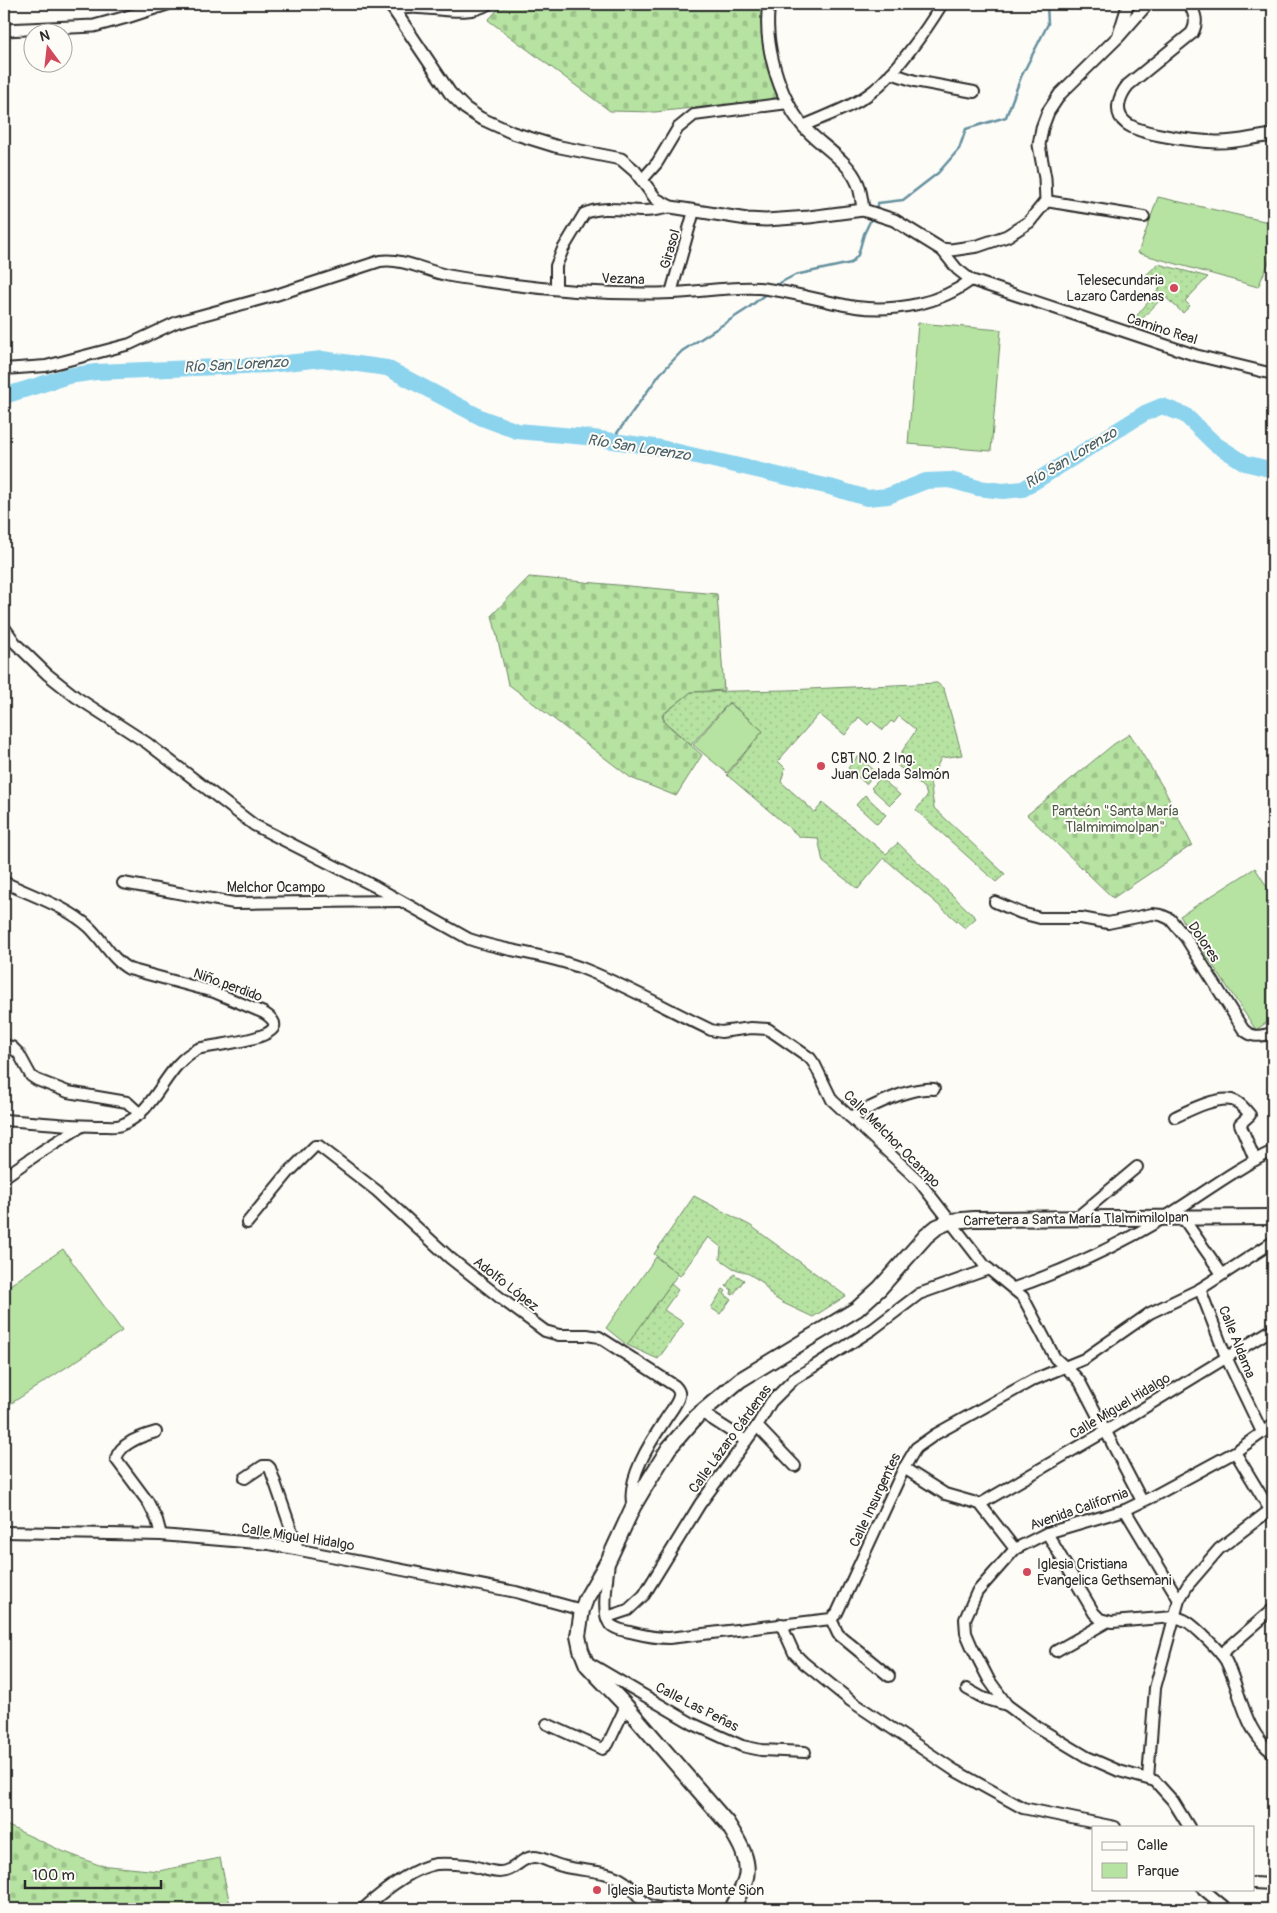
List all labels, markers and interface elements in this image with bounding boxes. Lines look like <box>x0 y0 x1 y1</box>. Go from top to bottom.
north arrow <box>22 22 72 72</box>
text: N <box>38 26 52 45</box>
street label: Girasol <box>656 227 684 271</box>
street label: Vezana <box>601 270 645 288</box>
place label: Telesecundaria Lazaro Cardenas <box>1066 272 1165 305</box>
marker: Telesecundaria Lazaro Cardenas <box>1168 282 1180 294</box>
street label: Camino Real <box>1124 310 1200 348</box>
water label: Río San Lorenzo <box>183 353 289 377</box>
water label: Río San Lorenzo <box>1021 423 1121 493</box>
water label: Río San Lorenzo <box>586 430 693 466</box>
place label: CBT NO. 2 Ing. Juan Celada Salmón <box>831 750 950 783</box>
marker: CBT NO. 2 Ing. Juan Celada Salmón <box>815 760 827 772</box>
park label: Panteón "Santa María Tlalmimimolpan" <box>1051 803 1179 836</box>
street label: Melchor Ocampo <box>227 879 326 896</box>
street label: Dolores <box>1184 919 1224 966</box>
street label: Niño perdido <box>191 965 265 1006</box>
street label: Calle Melchor Ocampo <box>840 1087 944 1191</box>
street label: Carretera a Santa María Tlalmimilolpan <box>963 1209 1189 1229</box>
street label: Adolfo López <box>470 1253 542 1315</box>
street label: Calle Aldama <box>1215 1303 1259 1381</box>
street label: Calle Miguel Hidalgo <box>1067 1369 1174 1443</box>
street label: Calle Lázaro Cárdenas <box>685 1381 775 1496</box>
street label: Calle Insurgentes <box>846 1450 904 1550</box>
street label: Avenida California <box>1027 1484 1131 1534</box>
street label: Calle Miguel Hidalgo <box>240 1520 356 1554</box>
place label: Iglesia Cristiana Evangelica Gethsemani <box>1037 1556 1172 1589</box>
marker: Iglesia Cristiana Evangelica Gethsemani <box>1021 1566 1033 1578</box>
street label: Calle Las Peñas <box>653 1679 742 1736</box>
legend <box>1092 1826 1254 1890</box>
text: Calle <box>1137 1836 1168 1855</box>
scale bar <box>25 1858 161 1890</box>
text: Parque <box>1137 1862 1180 1881</box>
text: 100 m <box>32 1866 75 1885</box>
place label: Iglesia Bautista Monte Sion <box>607 1882 764 1899</box>
marker: Iglesia Bautista Monte Sion <box>591 1884 603 1896</box>

